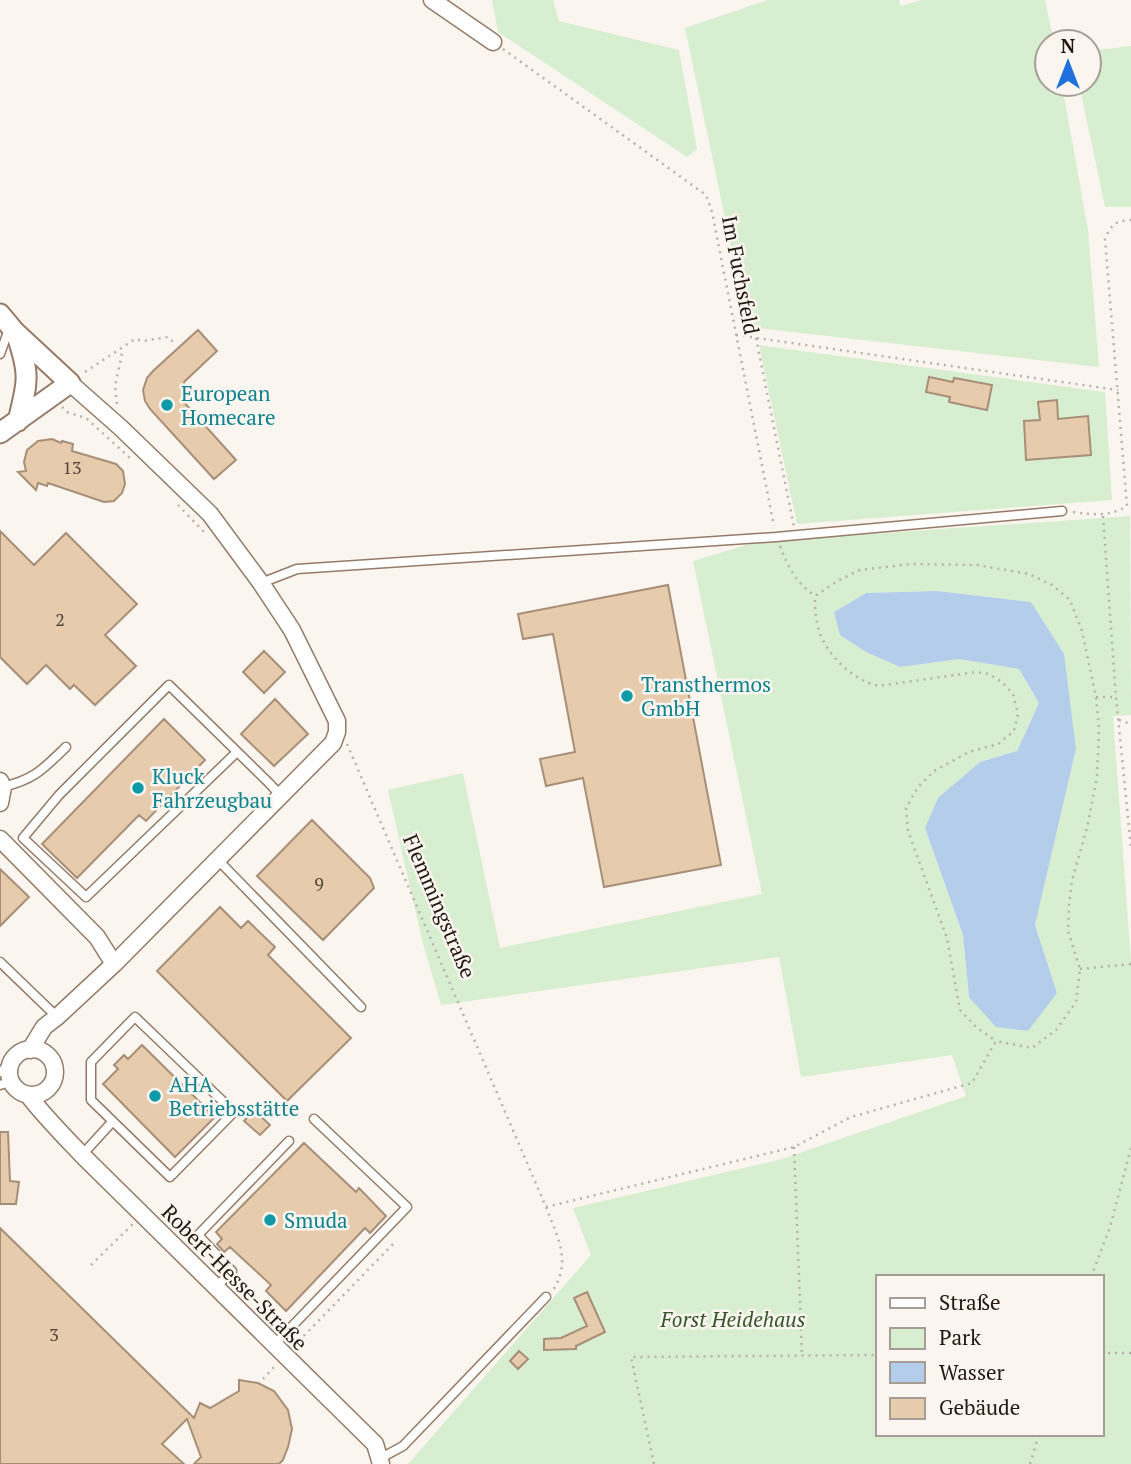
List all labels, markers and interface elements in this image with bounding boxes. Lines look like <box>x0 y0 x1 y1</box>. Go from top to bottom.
north arrow <box>1033 28 1103 98</box>
text: N <box>1061 33 1076 58</box>
street label: Im Fuchsfeld <box>716 213 766 337</box>
place label: European Homecare <box>181 379 276 431</box>
marker: European Homecare <box>159 397 175 413</box>
house number: 13 <box>62 455 82 479</box>
house number: 2 <box>55 607 65 631</box>
place label: Transthermos GmbH <box>641 670 771 722</box>
marker: Transthermos GmbH <box>619 688 635 704</box>
place label: Kluck Fahrzeugbau <box>152 762 272 814</box>
marker: Kluck Fahrzeugbau <box>130 780 146 796</box>
street label: Flemmingstraße <box>397 830 483 982</box>
house number: 9 <box>314 871 324 895</box>
place label: AHA Betriebsstätte <box>169 1070 299 1122</box>
marker: AHA Betriebsstätte <box>147 1088 163 1104</box>
street label: Robert-Hesse-Straße <box>156 1198 314 1356</box>
place label: Smuda <box>284 1206 348 1234</box>
marker: Smuda <box>262 1212 278 1228</box>
legend <box>876 1275 1103 1436</box>
text: Straße <box>939 1288 1001 1316</box>
park label: Forst Heidehaus <box>660 1305 806 1333</box>
house number: 3 <box>49 1322 59 1346</box>
text: Park <box>939 1323 981 1351</box>
text: Wasser <box>939 1358 1005 1386</box>
text: Gebäude <box>939 1393 1020 1421</box>

